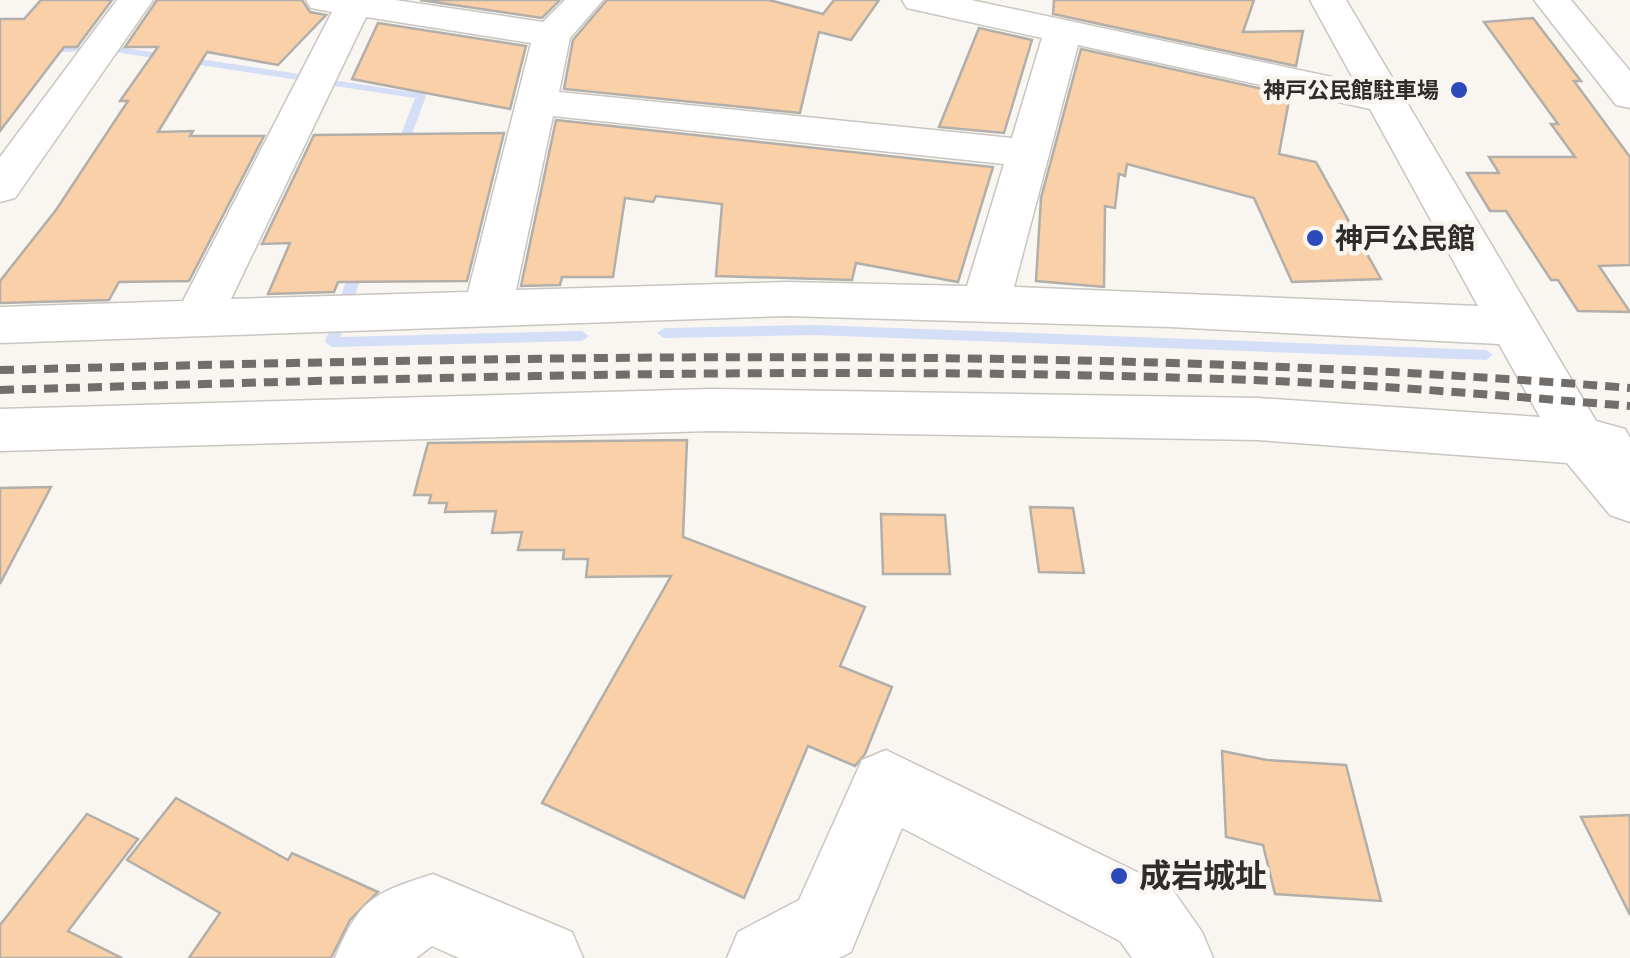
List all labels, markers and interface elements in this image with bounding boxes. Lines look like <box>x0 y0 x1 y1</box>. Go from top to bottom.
place label: 神戸公民館駐車場 <box>1263 77 1439 104</box>
marker: 神戸公民館駐車場 <box>1448 79 1470 101</box>
place label: 神戸公民館 <box>1335 222 1475 255</box>
marker: 神戸公民館 <box>1304 227 1326 249</box>
place label: 成岩城址 <box>1139 857 1267 895</box>
marker: 成岩城址 <box>1108 865 1130 887</box>

